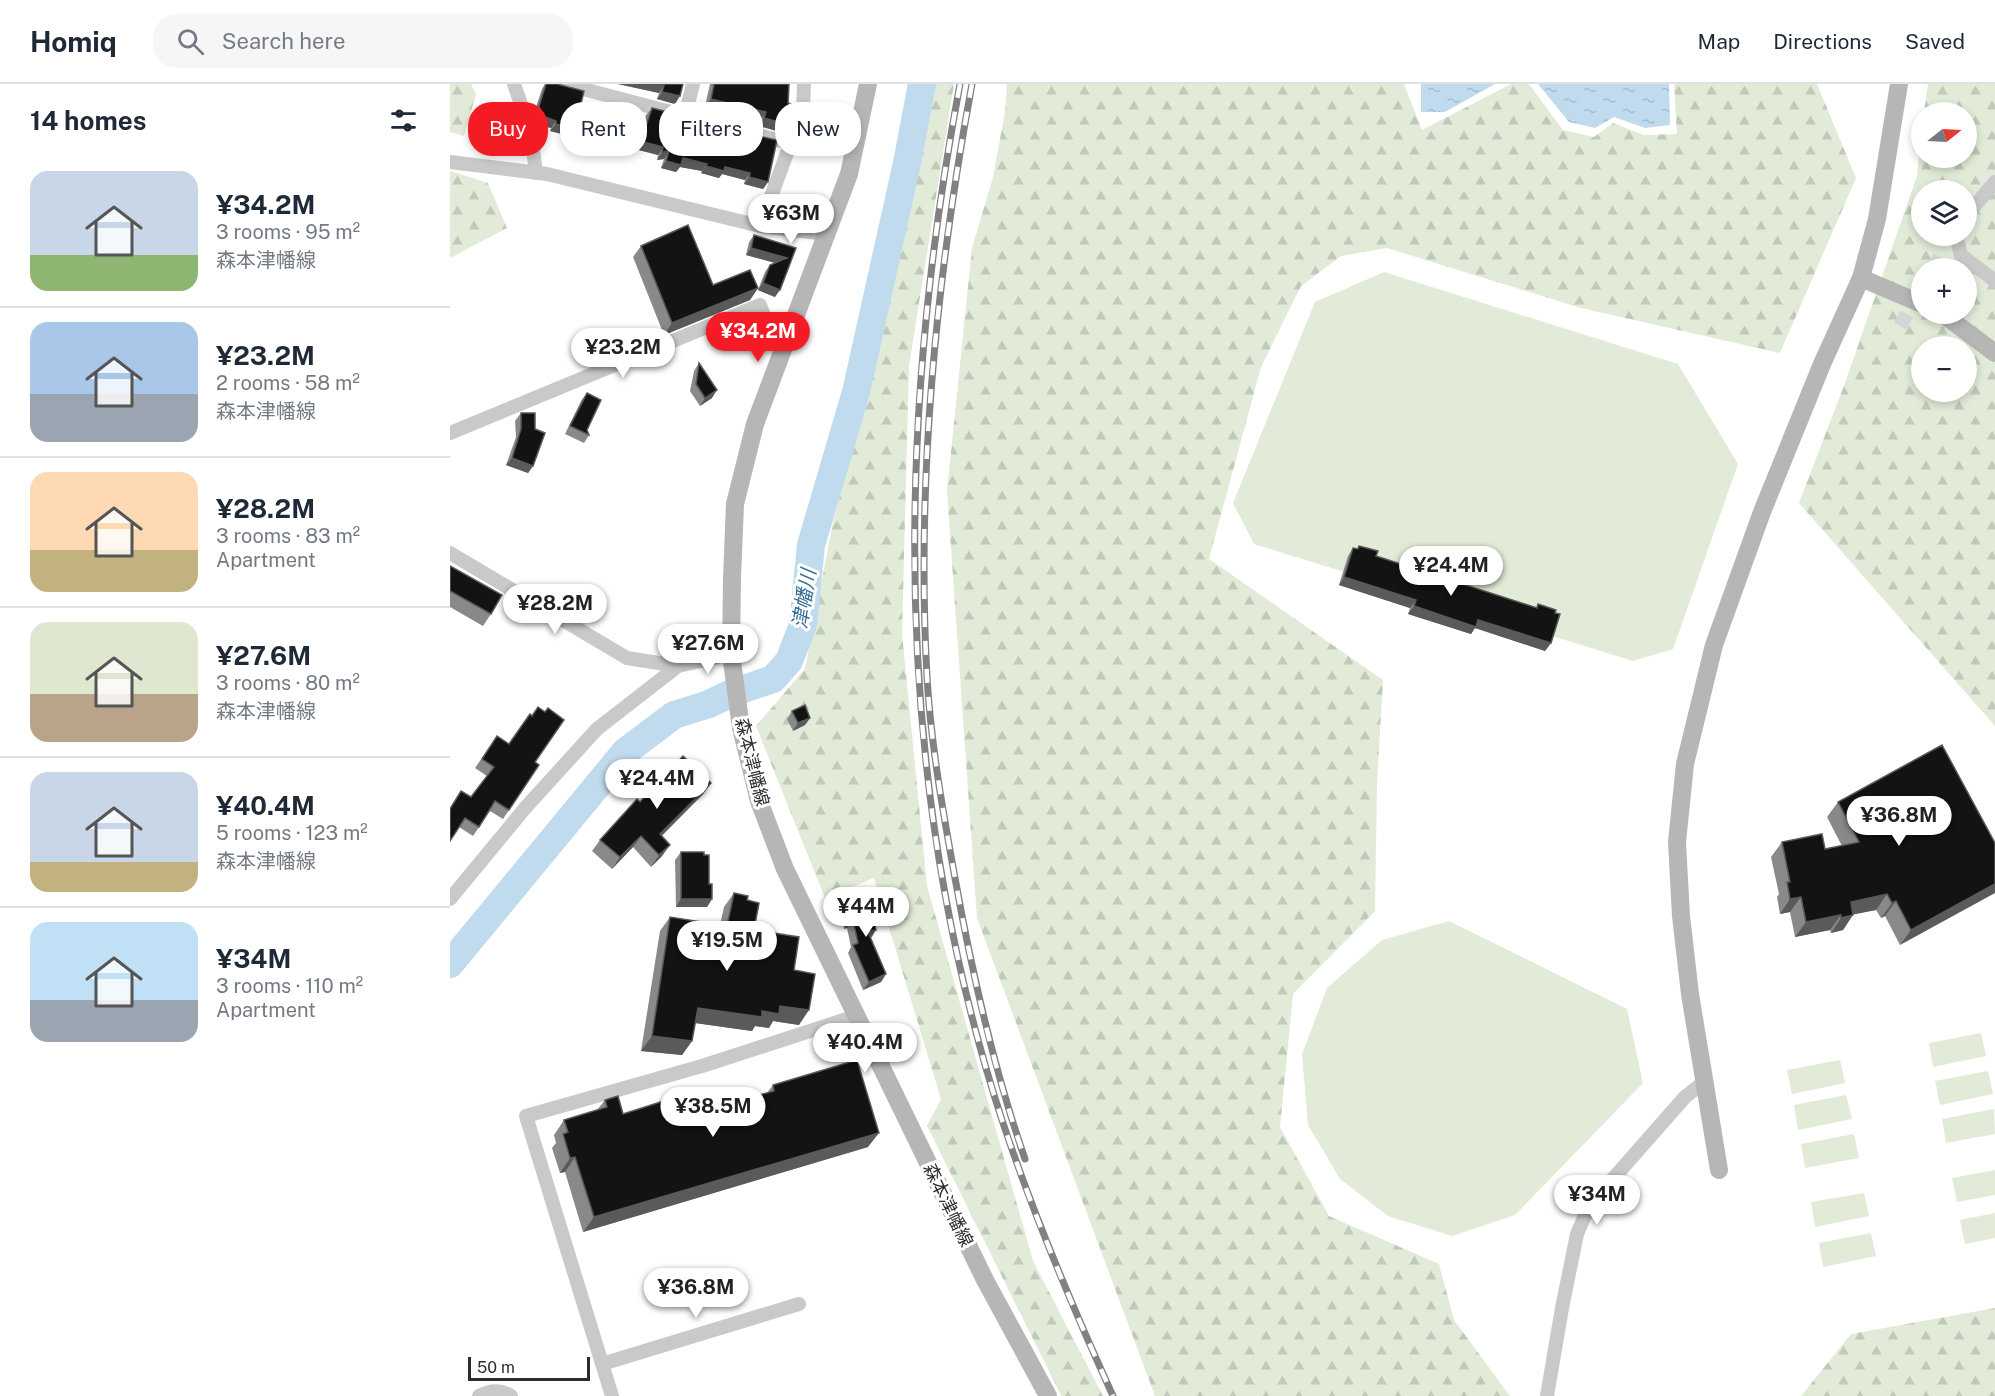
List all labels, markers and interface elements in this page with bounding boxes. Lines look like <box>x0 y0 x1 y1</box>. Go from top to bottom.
search box <box>153 14 573 68</box>
text: Homiq <box>30 25 117 58</box>
icon: search <box>174 25 207 58</box>
text: Search here <box>222 28 345 54</box>
text: Map <box>1698 29 1740 54</box>
text: Directions <box>1773 29 1872 54</box>
text: Saved <box>1905 29 1965 54</box>
chip: Buy <box>468 102 548 156</box>
chip: Rent <box>560 102 647 156</box>
chip: Filters <box>659 102 763 156</box>
chip: New <box>775 102 861 156</box>
north arrow <box>1911 102 1977 168</box>
map controls <box>1911 102 1977 402</box>
icon: filters <box>387 104 420 137</box>
text: 14 homes <box>30 105 146 136</box>
button: layers <box>1911 180 1977 246</box>
text: ¥34.2M <box>216 189 315 220</box>
pin: ¥63M <box>755 194 827 245</box>
icon: home <box>78 195 150 267</box>
text: ¥63M <box>762 201 820 225</box>
text: 3 rooms · 95 m² <box>216 220 360 244</box>
text: 森本津幡線 <box>216 248 316 272</box>
button: + <box>1911 258 1977 324</box>
pin: ¥34.2M <box>709 312 807 363</box>
text: ¥34.2M <box>720 319 796 343</box>
pin: ¥23.2M <box>574 328 672 379</box>
text: ¥23.2M <box>585 335 661 359</box>
button: − <box>1911 336 1977 402</box>
text: ¥23.2M <box>216 340 315 371</box>
icon: home <box>78 346 150 418</box>
text: 2 rooms · 58 m² <box>216 371 360 395</box>
text: 森本津幡線 <box>216 399 316 423</box>
text: ¥28.2M <box>216 493 315 524</box>
icon: home <box>78 496 150 568</box>
text: 3 rooms · 83 m² <box>216 524 360 548</box>
pin: ¥24.4M <box>1402 546 1500 597</box>
text: Apartment <box>216 548 316 572</box>
text: ¥24.4M <box>1413 553 1489 577</box>
water label: 津幡川 <box>787 566 821 631</box>
pin: ¥28.2M <box>506 584 604 635</box>
text: ¥28.2M <box>517 591 593 615</box>
pin: ¥27.6M <box>659 624 757 675</box>
text: ¥27.6M <box>671 631 745 655</box>
text: ¥27.6M <box>216 640 311 671</box>
icon: home <box>78 646 150 718</box>
text: 3 rooms · 80 m² <box>216 671 360 695</box>
text: 森本津幡線 <box>216 699 316 723</box>
street label: 森本津幡線 <box>731 716 774 808</box>
pin: ¥24.4M <box>608 759 706 810</box>
text: ¥24.4M <box>619 766 695 790</box>
text: ¥40.4M <box>216 790 315 821</box>
icon: home <box>78 796 150 868</box>
pin: ¥36.8M <box>1850 796 1948 847</box>
text: ¥36.8M <box>1861 803 1937 827</box>
text: 5 rooms · 123 m² <box>216 821 368 845</box>
text: 森本津幡線 <box>216 849 316 873</box>
pin: ¥44M <box>830 887 902 938</box>
text: ¥44M <box>837 894 895 918</box>
pin: ¥19.5M <box>678 921 776 972</box>
text: ¥19.5M <box>691 928 763 952</box>
text: ¥34M <box>216 943 291 974</box>
icon: home <box>78 946 150 1018</box>
text: 3 rooms · 110 m² <box>216 974 363 998</box>
text: Apartment <box>216 998 316 1022</box>
pin: ¥40.4M <box>816 1023 914 1074</box>
text: ¥40.4M <box>827 1030 903 1054</box>
pin: ¥38.5M <box>664 1087 762 1138</box>
text: ¥38.5M <box>674 1094 752 1118</box>
street label: 森本津幡線 <box>919 1160 978 1250</box>
pin: ¥34M <box>1561 1175 1633 1226</box>
text: ¥34M <box>1568 1182 1626 1206</box>
pin: ¥36.8M <box>647 1268 745 1319</box>
text: ¥36.8M <box>658 1275 734 1299</box>
scale bar <box>468 1354 590 1382</box>
text: 50 m <box>477 1358 515 1377</box>

